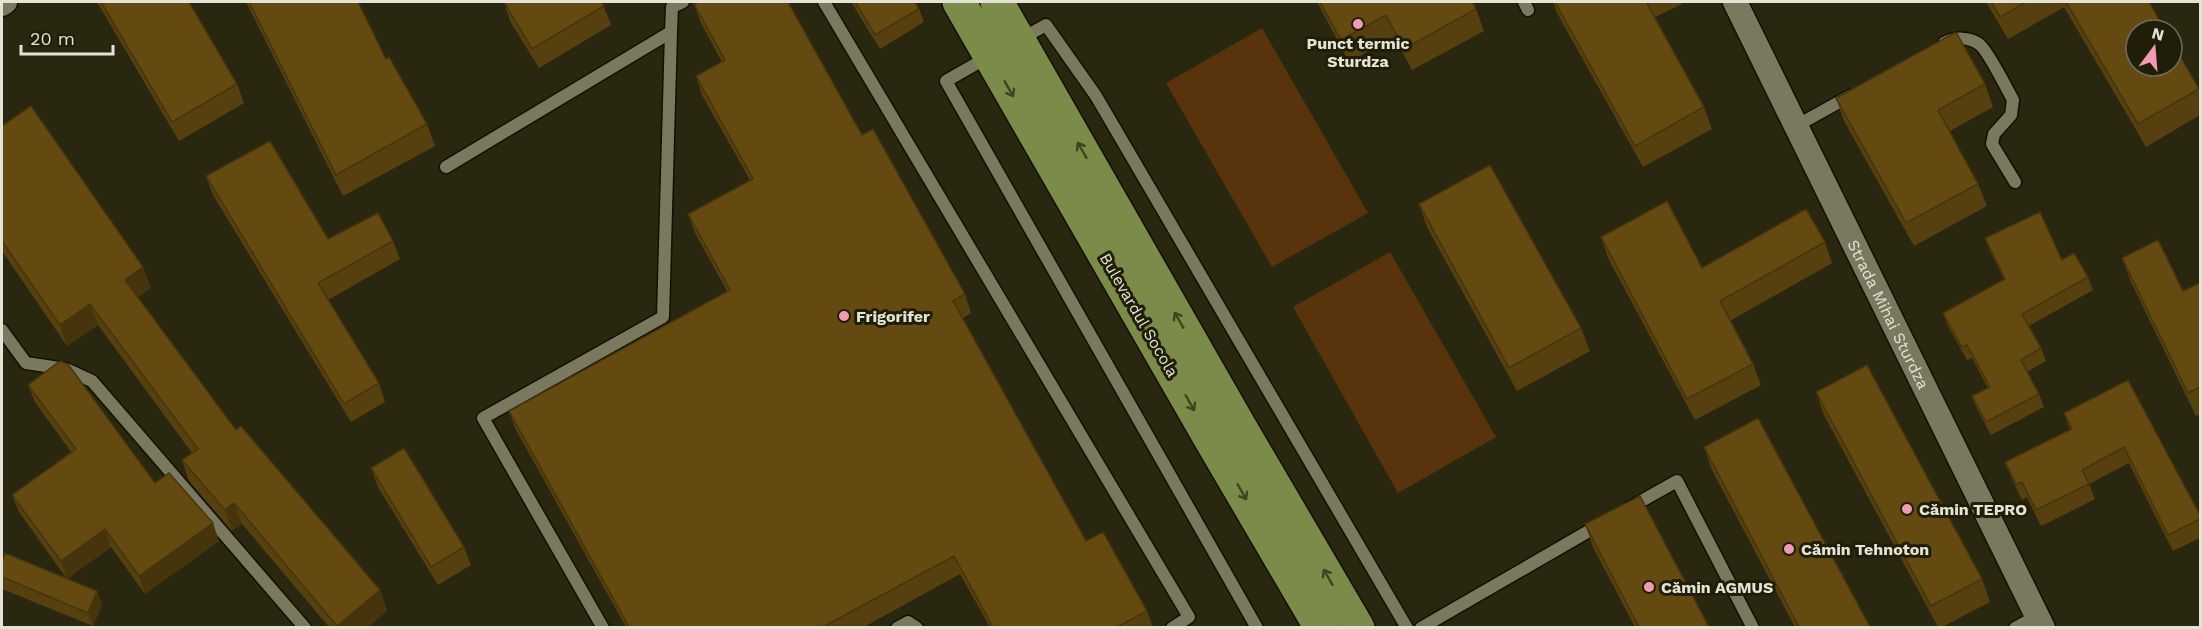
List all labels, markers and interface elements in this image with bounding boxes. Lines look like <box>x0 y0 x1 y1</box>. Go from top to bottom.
marker: Punct termic Sturdza <box>1351 17 1365 31</box>
scale bar <box>21 18 112 56</box>
north arrow <box>2124 18 2184 78</box>
text: N <box>2150 23 2166 45</box>
text: 20 m <box>30 28 75 49</box>
place label: Punct termic Sturdza <box>1307 34 1409 71</box>
one-way arrow <box>1003 80 1015 97</box>
one-way arrow <box>1076 142 1088 159</box>
street label: Strada Mihai Sturdza <box>1844 236 1933 392</box>
street label: Bulevardul Socola <box>1096 250 1182 380</box>
place label: Frigorifer <box>856 307 930 326</box>
marker: Frigorifer <box>837 309 851 323</box>
one-way arrow <box>1173 312 1185 329</box>
one-way arrow <box>1185 394 1196 412</box>
one-way arrow <box>1236 483 1248 500</box>
place label: Cămin TEPRO <box>1919 500 2027 519</box>
marker: Cămin TEPRO <box>1900 502 1914 516</box>
place label: Cămin Tehnoton <box>1801 540 1929 559</box>
marker: Cămin Tehnoton <box>1782 542 1796 556</box>
one-way arrow <box>1322 569 1334 586</box>
place label: Cămin AGMUS <box>1661 578 1773 597</box>
marker: Cămin AGMUS <box>1642 580 1656 594</box>

